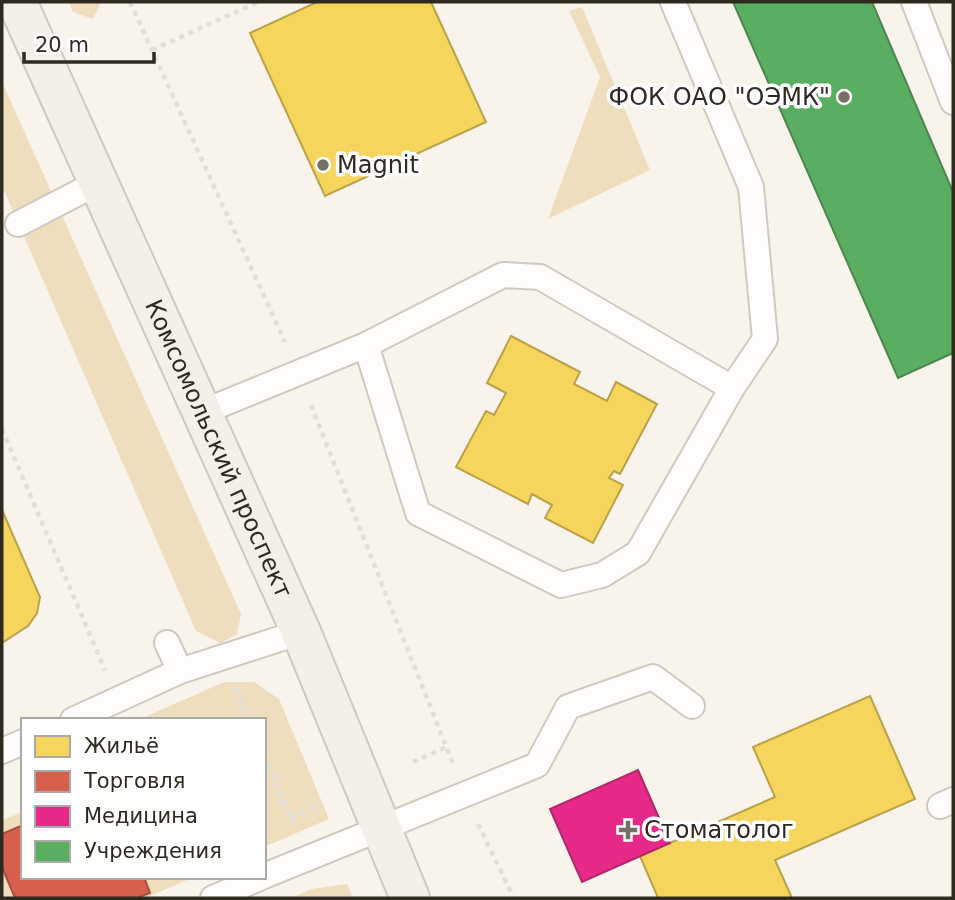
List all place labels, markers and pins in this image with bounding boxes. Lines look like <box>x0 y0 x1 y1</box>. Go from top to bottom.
place label: ФОК ОАО "ОЭМК" <box>608 83 830 111</box>
marker: ФОК ОАО "ОЭМК" <box>836 89 852 105</box>
place label: Magnit <box>337 151 419 179</box>
marker: Magnit <box>315 157 331 173</box>
place label: Стоматолог <box>644 816 794 844</box>
marker: Стоматолог <box>618 820 638 840</box>

